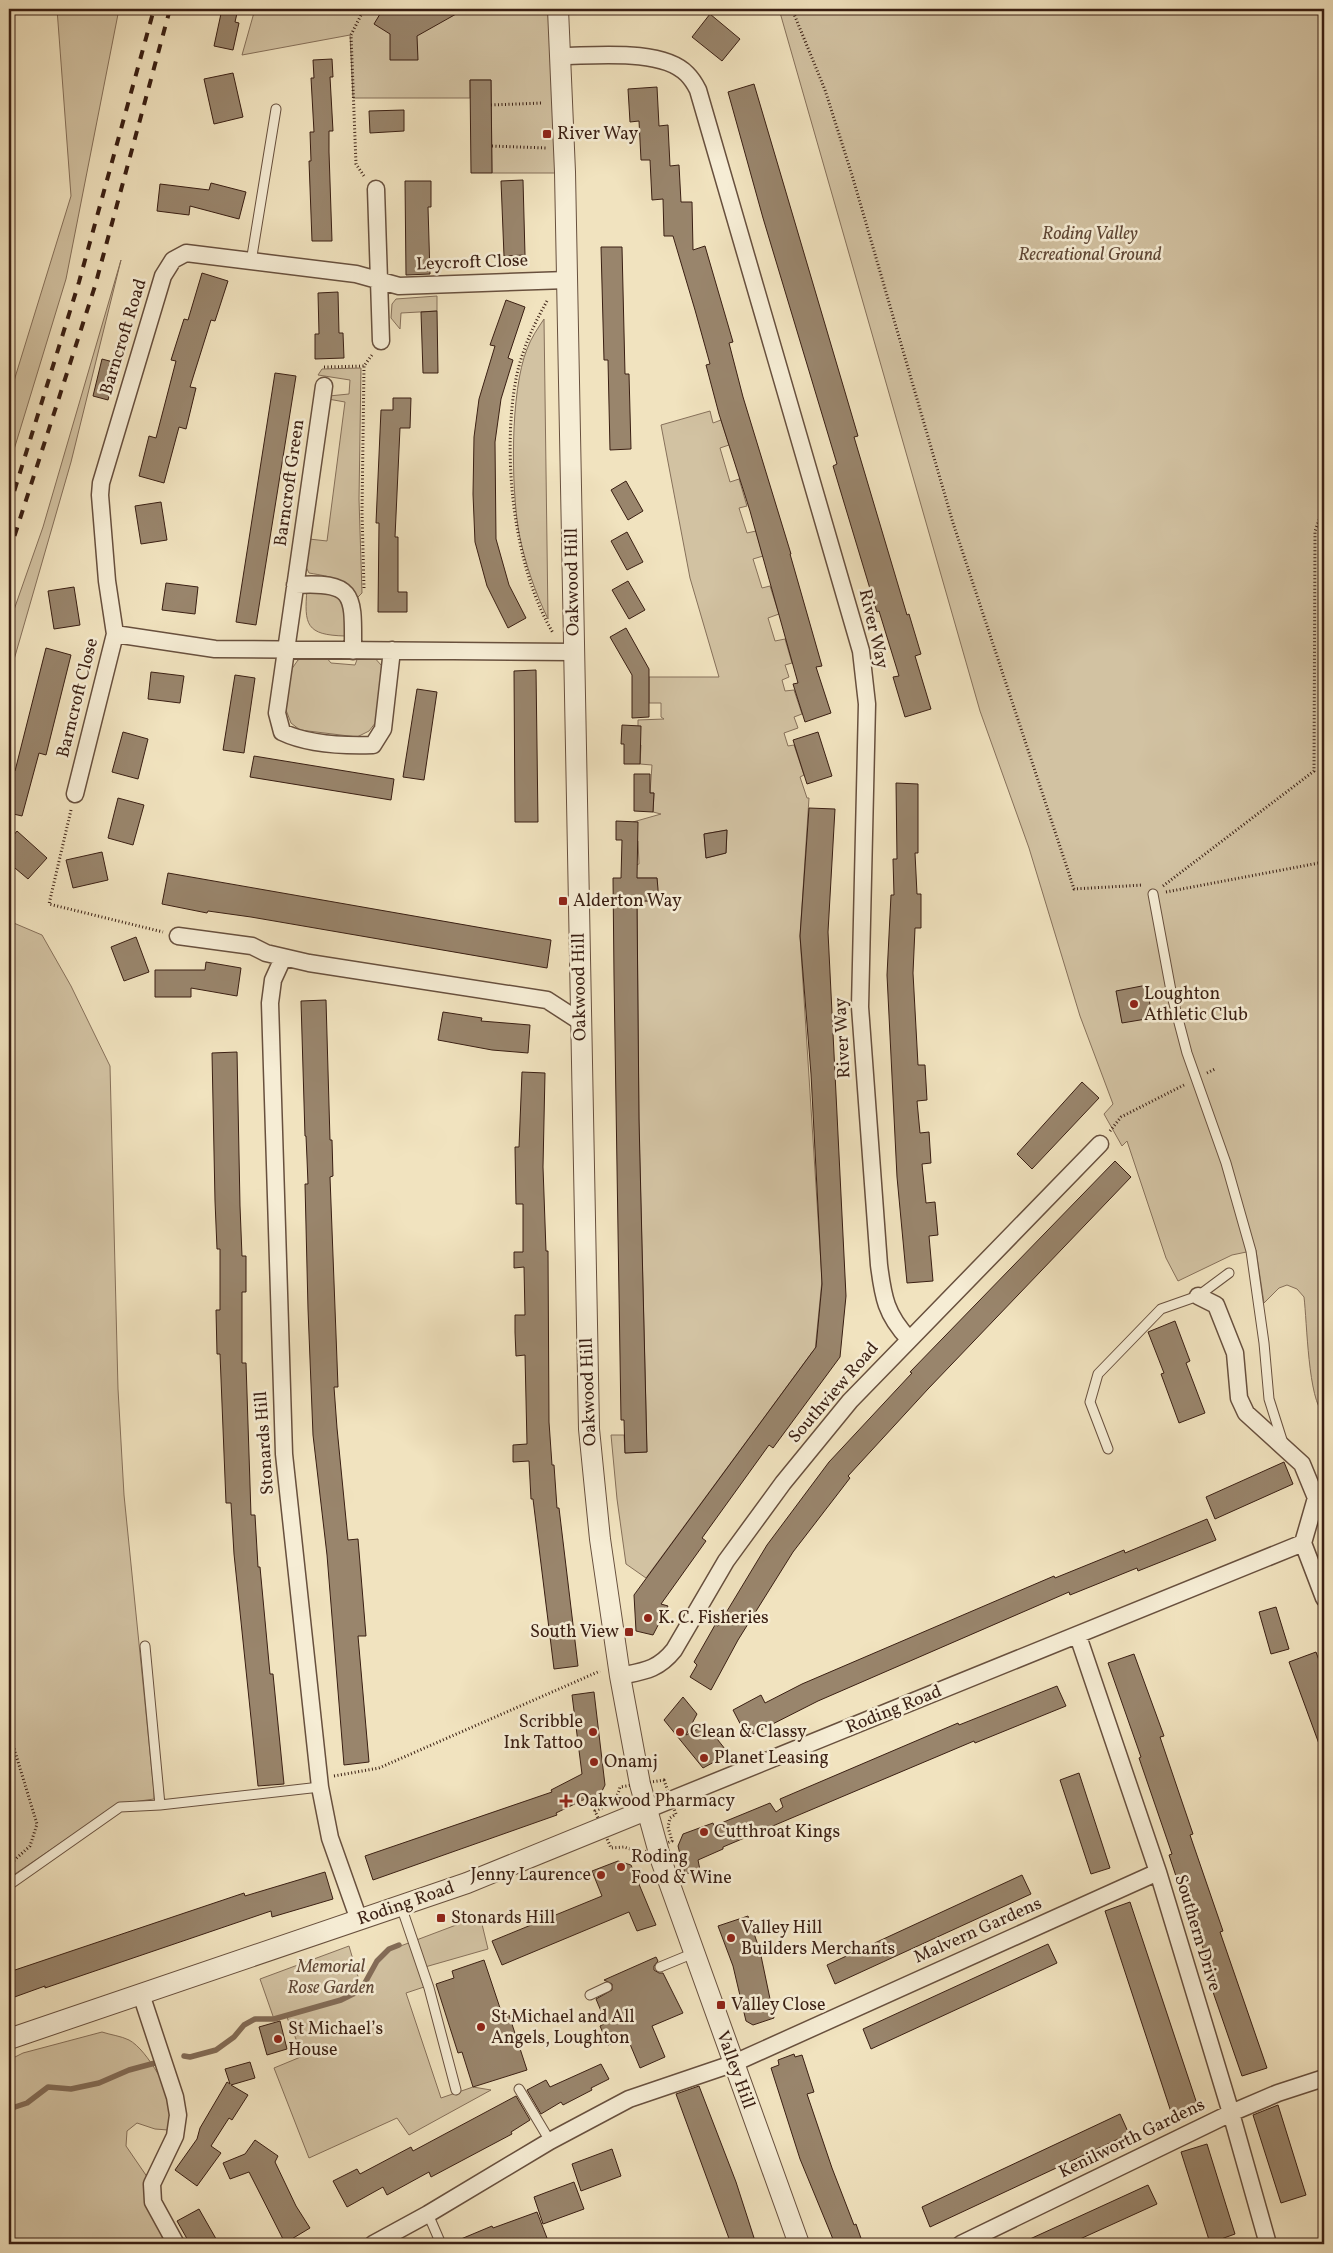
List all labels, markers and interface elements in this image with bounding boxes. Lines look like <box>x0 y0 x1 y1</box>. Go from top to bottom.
place label: River Way <box>557 122 638 147</box>
marker: River Way <box>541 128 553 140</box>
park label: Roding Valley Recreational Ground <box>1018 222 1162 268</box>
street label: Leycroft Close <box>416 249 528 277</box>
street label: Barncroft Road <box>94 276 154 398</box>
street label: Barncroft Green <box>269 418 311 548</box>
street label: Oakwood Hill <box>560 528 586 636</box>
street label: River Way <box>852 587 894 672</box>
street label: Barncroft Close <box>51 635 105 761</box>
place label: Alderton Way <box>573 889 682 914</box>
marker: Alderton Way <box>557 895 569 907</box>
street label: Oakwood Hill <box>567 933 593 1041</box>
place label: Loughton Athletic Club <box>1144 982 1248 1028</box>
street label: River Way <box>828 997 858 1079</box>
marker: Loughton Athletic Club <box>1128 998 1140 1010</box>
street label: Oakwood Hill <box>575 1337 603 1447</box>
street label: Southview Road <box>783 1337 885 1449</box>
street label: Stonards Hill <box>249 1390 281 1496</box>
place label: K. C. Fisheries <box>658 1606 769 1631</box>
marker: K. C. Fisheries <box>642 1612 654 1624</box>
place label: South View <box>530 1620 619 1645</box>
marker: South View <box>623 1626 635 1638</box>
street label: Roding Road <box>842 1679 946 1741</box>
place label: Scribble Ink Tattoo <box>503 1710 583 1756</box>
place label: Clean & Classy <box>690 1720 807 1745</box>
marker: Scribble Ink Tattoo <box>587 1726 599 1738</box>
marker: Clean & Classy <box>674 1726 686 1738</box>
place label: Planet Leasing <box>714 1746 829 1771</box>
place label: Onamj <box>604 1750 658 1775</box>
marker: Planet Leasing <box>698 1752 710 1764</box>
marker: Onamj <box>588 1756 600 1768</box>
place label: Oakwood Pharmacy <box>576 1789 735 1814</box>
marker: Oakwood Pharmacy <box>560 1795 572 1807</box>
place label: Cutthroat Kings <box>714 1820 840 1845</box>
marker: Cutthroat Kings <box>698 1826 710 1838</box>
place label: Roding Food & Wine <box>631 1845 732 1891</box>
marker: Roding Food & Wine <box>615 1861 627 1873</box>
place label: Jenny Laurence <box>470 1863 591 1888</box>
marker: Jenny Laurence <box>595 1869 607 1881</box>
street label: Southern Drive <box>1167 1871 1227 1995</box>
street label: Roding Road <box>354 1876 458 1932</box>
street label: Malvern Gardens <box>910 1892 1046 1970</box>
place label: Stonards Hill <box>451 1906 555 1931</box>
marker: Stonards Hill <box>435 1912 447 1924</box>
place label: Valley Hill Builders Merchants <box>741 1916 895 1962</box>
marker: Valley Hill Builders Merchants <box>725 1932 737 1944</box>
park label: Memorial Rose Garden <box>287 1955 375 2001</box>
place label: Valley Close <box>731 1993 826 2018</box>
marker: Valley Close <box>715 1999 727 2011</box>
place label: St Michael and All Angels, Loughton <box>491 2005 635 2051</box>
place label: St Michael’s House <box>288 2017 383 2063</box>
marker: St Michael and All Angels, Loughton <box>475 2021 487 2033</box>
street label: Valley Hill <box>709 2028 761 2112</box>
marker: St Michael’s House <box>272 2033 284 2045</box>
street label: Kenilworth Gardens <box>1055 2093 1209 2185</box>

